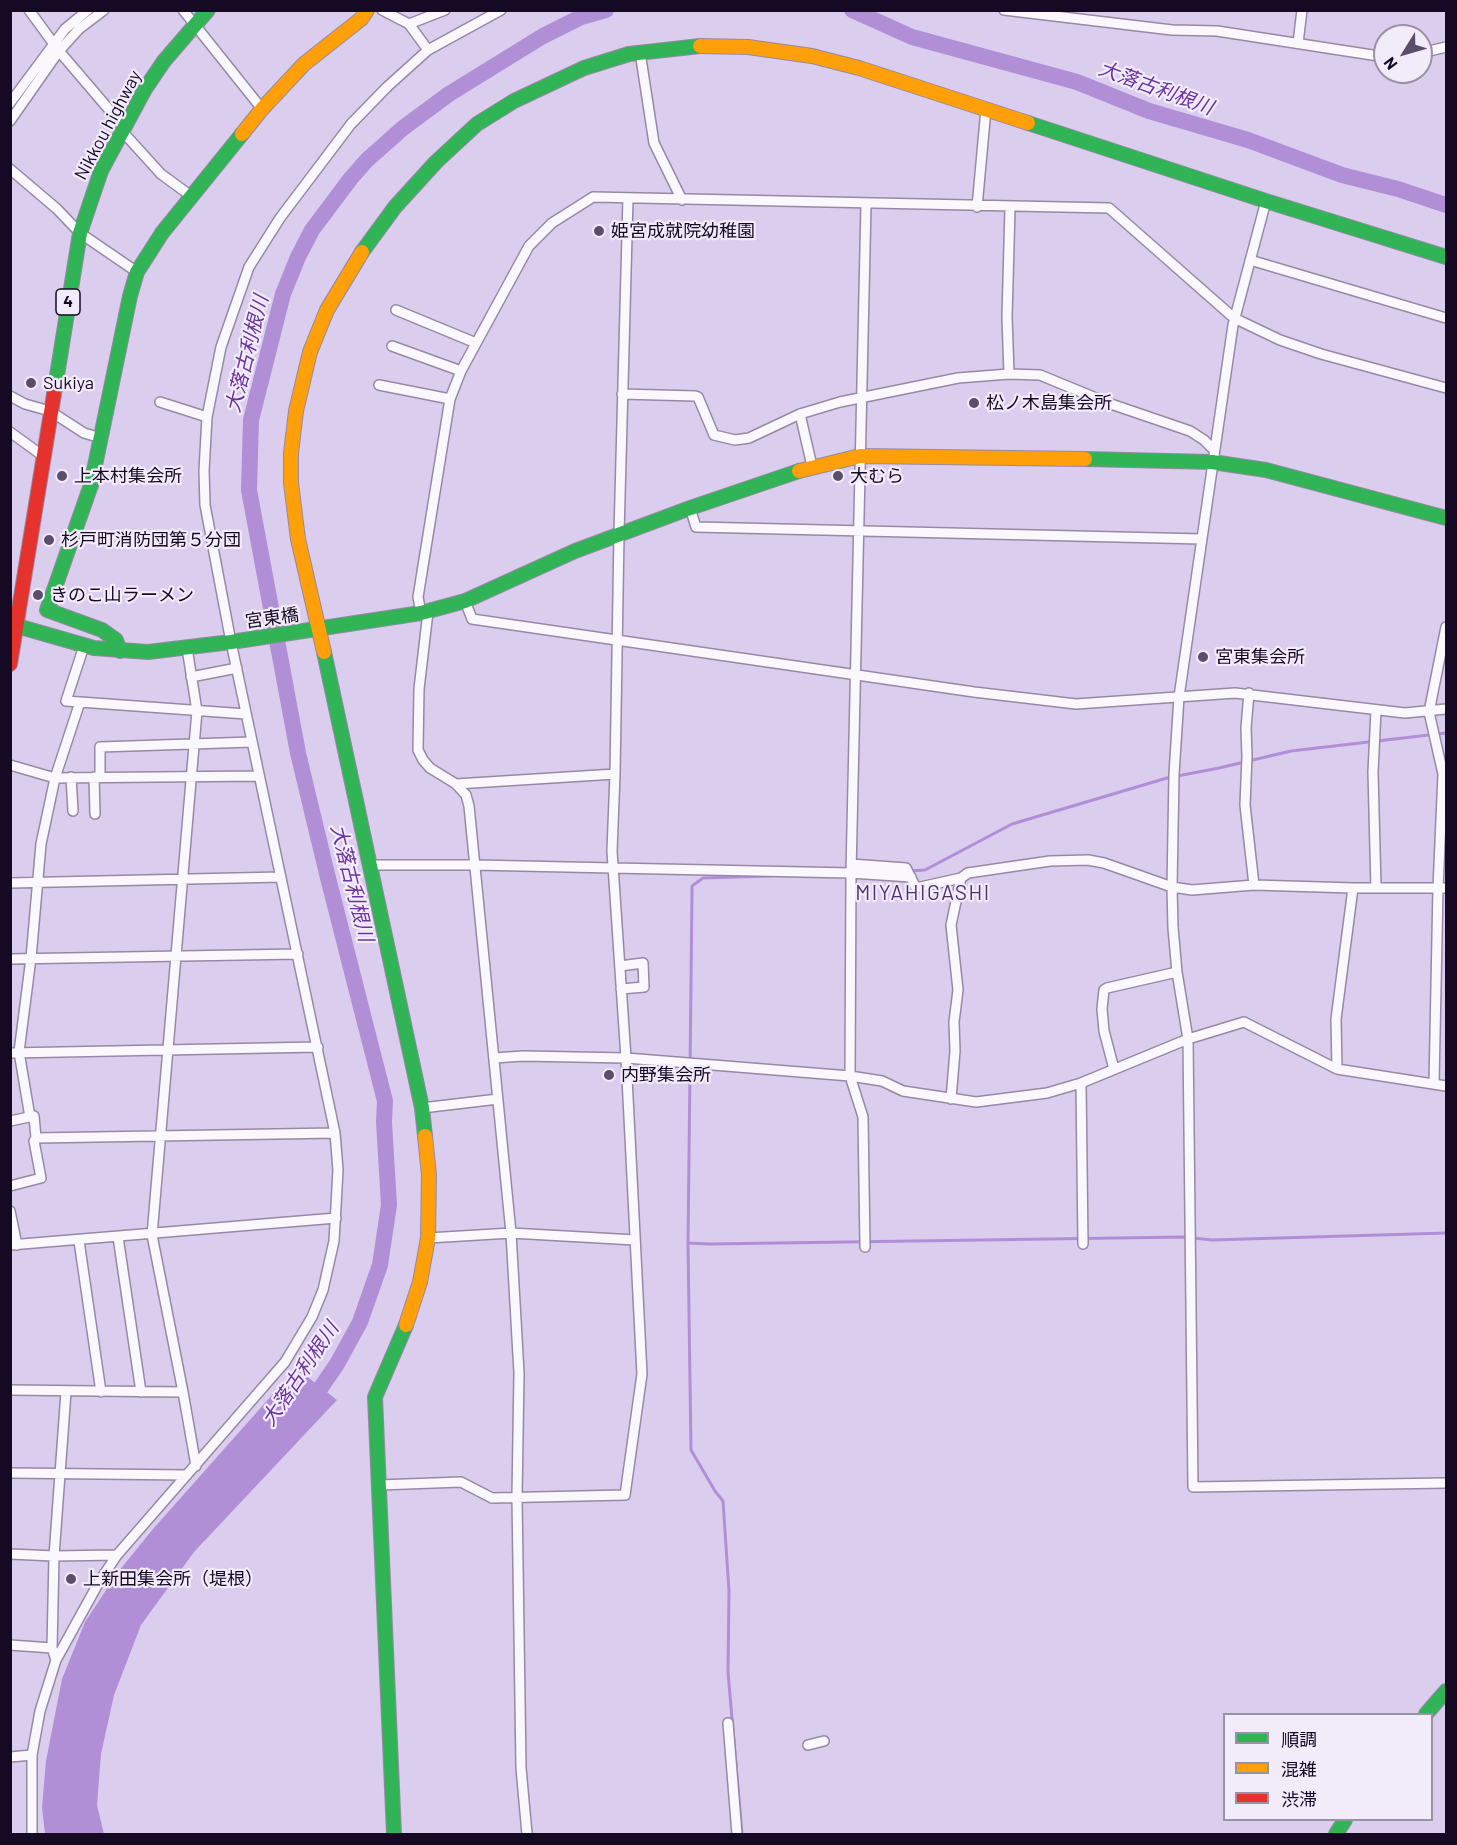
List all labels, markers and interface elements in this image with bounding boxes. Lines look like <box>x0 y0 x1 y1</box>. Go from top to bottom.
north arrow <box>1373 24 1433 84</box>
text: N <box>1379 54 1401 74</box>
water label: 大落古利根川 <box>1096 56 1216 120</box>
street label: Nikkou highway <box>70 66 146 184</box>
place label: 姫宮成就院幼稚園 <box>611 220 755 242</box>
marker: 姫宮成就院幼稚園 <box>592 224 606 238</box>
road number: 4 <box>56 289 80 315</box>
water label: 大落古利根川 <box>221 293 273 415</box>
place label: Sukiya <box>43 372 94 394</box>
marker: Sukiya <box>24 376 38 390</box>
place label: 松ノ木島集会所 <box>986 392 1112 414</box>
marker: 松ノ木島集会所 <box>967 396 981 410</box>
place label: 上本村集会所 <box>74 465 182 487</box>
place label: 大むら <box>850 465 904 487</box>
marker: 上本村集会所 <box>55 469 69 483</box>
marker: 大むら <box>831 469 845 483</box>
place label: 杉戸町消防団第５分団 <box>61 529 241 551</box>
marker: 杉戸町消防団第５分団 <box>42 533 56 547</box>
place label: きのこ山ラーメン <box>50 584 194 606</box>
marker: きのこ山ラーメン <box>31 588 45 602</box>
street label: 宮東橋 <box>244 604 300 632</box>
place label: 宮東集会所 <box>1215 646 1305 668</box>
marker: 宮東集会所 <box>1196 650 1210 664</box>
water label: 大落古利根川 <box>326 822 378 944</box>
district label: MIYAHIGASHI <box>855 880 991 906</box>
place label: 内野集会所 <box>621 1064 711 1086</box>
marker: 内野集会所 <box>602 1068 616 1082</box>
water label: 大落古利根川 <box>257 1318 343 1430</box>
place label: 上新田集会所（堤根） <box>83 1568 263 1590</box>
marker: 上新田集会所（堤根） <box>64 1572 78 1586</box>
legend <box>1223 1713 1433 1821</box>
text: 順調 <box>1281 1728 1317 1750</box>
text: 混雑 <box>1281 1758 1317 1780</box>
text: 渋滞 <box>1281 1788 1317 1810</box>

